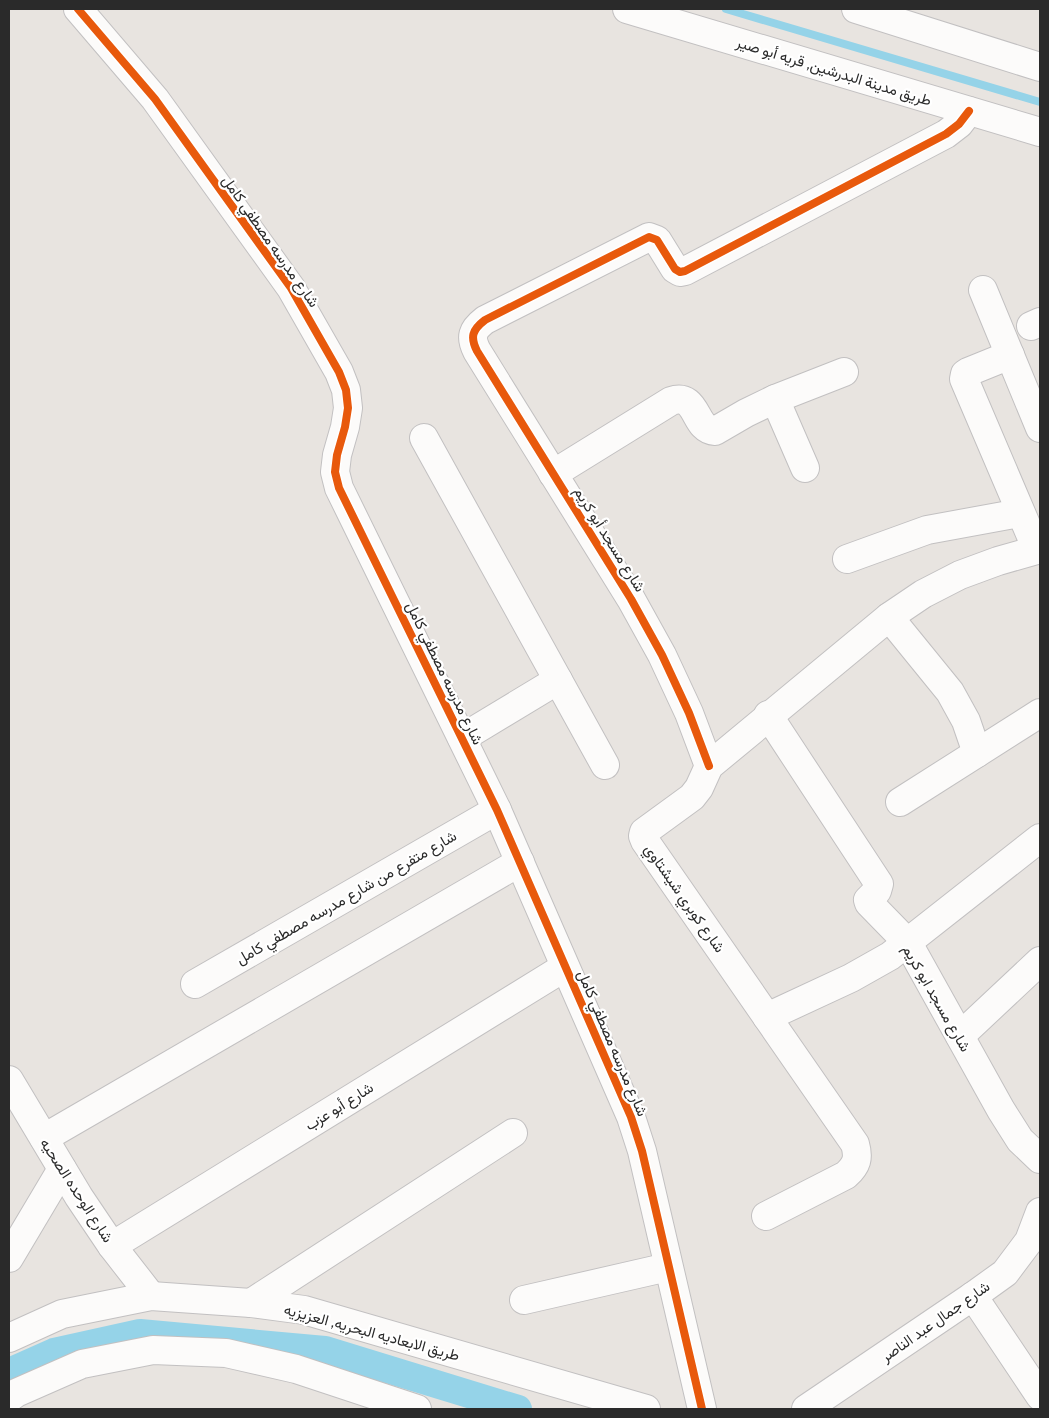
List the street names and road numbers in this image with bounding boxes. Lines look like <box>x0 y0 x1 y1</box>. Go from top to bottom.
street label: طريق مدينة البدرشين, قريه أبو صير <box>733 31 935 111</box>
street label: شارع مدرسه مصطفي كامل <box>215 171 325 313</box>
street label: شارع مسجد أبو كريم <box>568 482 651 596</box>
street label: شارع مدرسه مصطفي كامل <box>398 598 489 750</box>
street label: شارع متفرع من شارع مدرسه مصطفي كامل <box>232 825 462 972</box>
street label: شارع كوبري شيشتاوي <box>637 840 730 958</box>
street label: شارع مسجد ابو كريم <box>897 941 976 1056</box>
street label: شارع مدرسه مصطفي كامل <box>570 967 653 1121</box>
street label: شارع أبو عزب <box>301 1077 378 1136</box>
street label: شارع الوحده الصحيه <box>35 1134 119 1247</box>
street label: شارع جمال عبد الناصر <box>875 1275 994 1368</box>
street label: طريق الابعاديه البحريه, العزيزيه <box>282 1298 462 1366</box>

